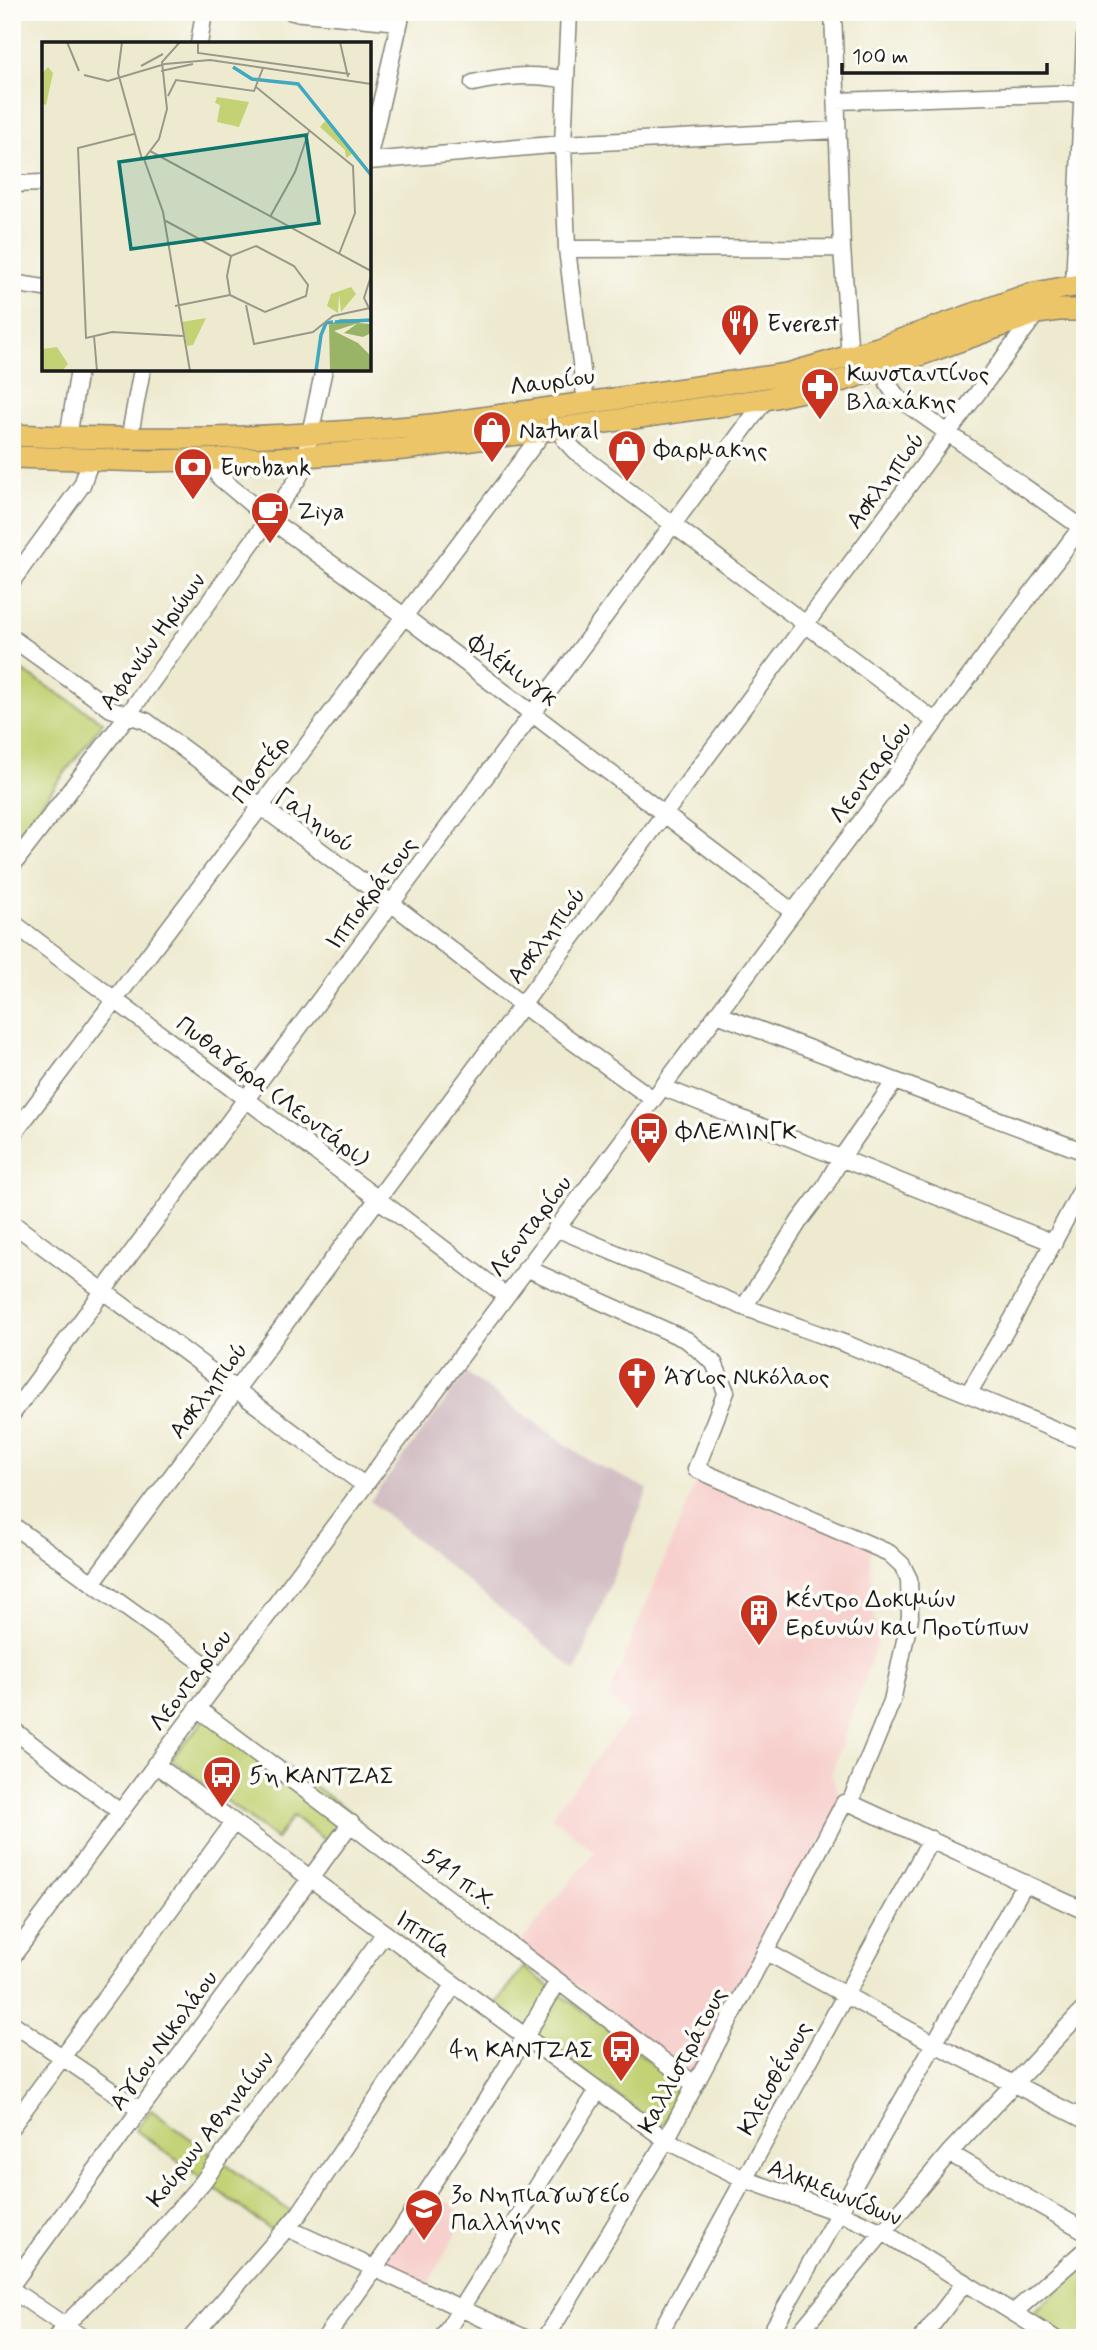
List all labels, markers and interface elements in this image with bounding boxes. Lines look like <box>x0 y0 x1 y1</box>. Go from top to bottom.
scale bar <box>842 32 1046 76</box>
inset map <box>42 42 371 371</box>
text: 100 m <box>852 43 908 71</box>
restaurant icon: Everest <box>719 302 761 357</box>
place label: Everest <box>767 309 840 340</box>
place label: Κωνσταντίνος Βλαχάκης <box>847 359 989 418</box>
street label: Λαυρίου <box>508 361 597 404</box>
pharmacy icon: Κωνσταντίνος Βλαχάκης <box>799 366 841 421</box>
shop icon: Natural <box>471 409 513 464</box>
place label: Natural <box>519 416 599 447</box>
street label: Ασκληπιού <box>840 426 933 536</box>
shop icon: Φαρμακης <box>606 428 648 483</box>
place label: Φαρμακης <box>653 435 767 466</box>
bank icon: Eurobank <box>172 446 214 501</box>
place label: Eurobank <box>220 453 311 484</box>
cafe icon: Ziya <box>249 490 291 545</box>
place label: Ziya <box>297 497 345 528</box>
street label: Αφανών Ηρώων <box>93 567 213 717</box>
street label: Φλέμινγκ <box>460 626 564 715</box>
street label: Λεονταρίου <box>823 716 920 830</box>
street label: Παστέρ <box>224 729 297 811</box>
street label: Γαληνού <box>268 782 360 861</box>
street label: Ιπποκράτους <box>319 831 425 957</box>
street label: Ασκληπιού <box>501 881 594 991</box>
street label: Πυθαγόρα (Λεοντάρι) <box>169 1009 375 1175</box>
bus stop icon: ΦΛΕΜΙΝΓΚ <box>628 1110 670 1165</box>
place label: ΦΛΕΜΙΝΓΚ <box>675 1117 797 1148</box>
street label: Λεονταρίου <box>483 1170 580 1284</box>
street label: Ασκληπιού <box>163 1336 256 1446</box>
church icon: Άγιος Νικόλαος <box>616 1355 658 1410</box>
place label: Άγιος Νικόλαος <box>664 1362 830 1393</box>
place label: Κέντρο Δοκιμών Ερευνών και Προτύπων <box>786 1584 1029 1644</box>
building icon: Κέντρο Δοκιμών Ερευνών και Προτύπων <box>738 1592 780 1647</box>
street label: Λεονταρίου <box>143 1624 240 1738</box>
bus stop icon: 5η ΚΑΝΤΖΑΣ <box>201 1754 243 1809</box>
place label: 5η ΚΑΝΤΖΑΣ <box>249 1761 394 1792</box>
street label: 541 π.Χ. <box>416 1841 503 1917</box>
street label: Ιππία <box>388 1904 458 1966</box>
street label: Αγίου Νικολάου <box>103 1964 226 2117</box>
street label: Καλλιστράτους <box>632 1982 735 2139</box>
street label: Κλεισθένους <box>730 2016 819 2141</box>
bus stop icon: 4η ΚΑΝΤΖΑΣ <box>600 2028 642 2083</box>
place label: 4η ΚΑΝΤΖΑΣ <box>449 2035 594 2066</box>
street label: Κούρων Αθηναίων <box>140 2045 282 2214</box>
street label: Αλκμεωνίδων <box>763 2152 906 2234</box>
place label: 3ο Νηπιαγωγείο Παλλήνης <box>451 2180 630 2239</box>
school or university icon: 3ο Νηπιαγωγείο Παλλήνης <box>403 2187 445 2242</box>

